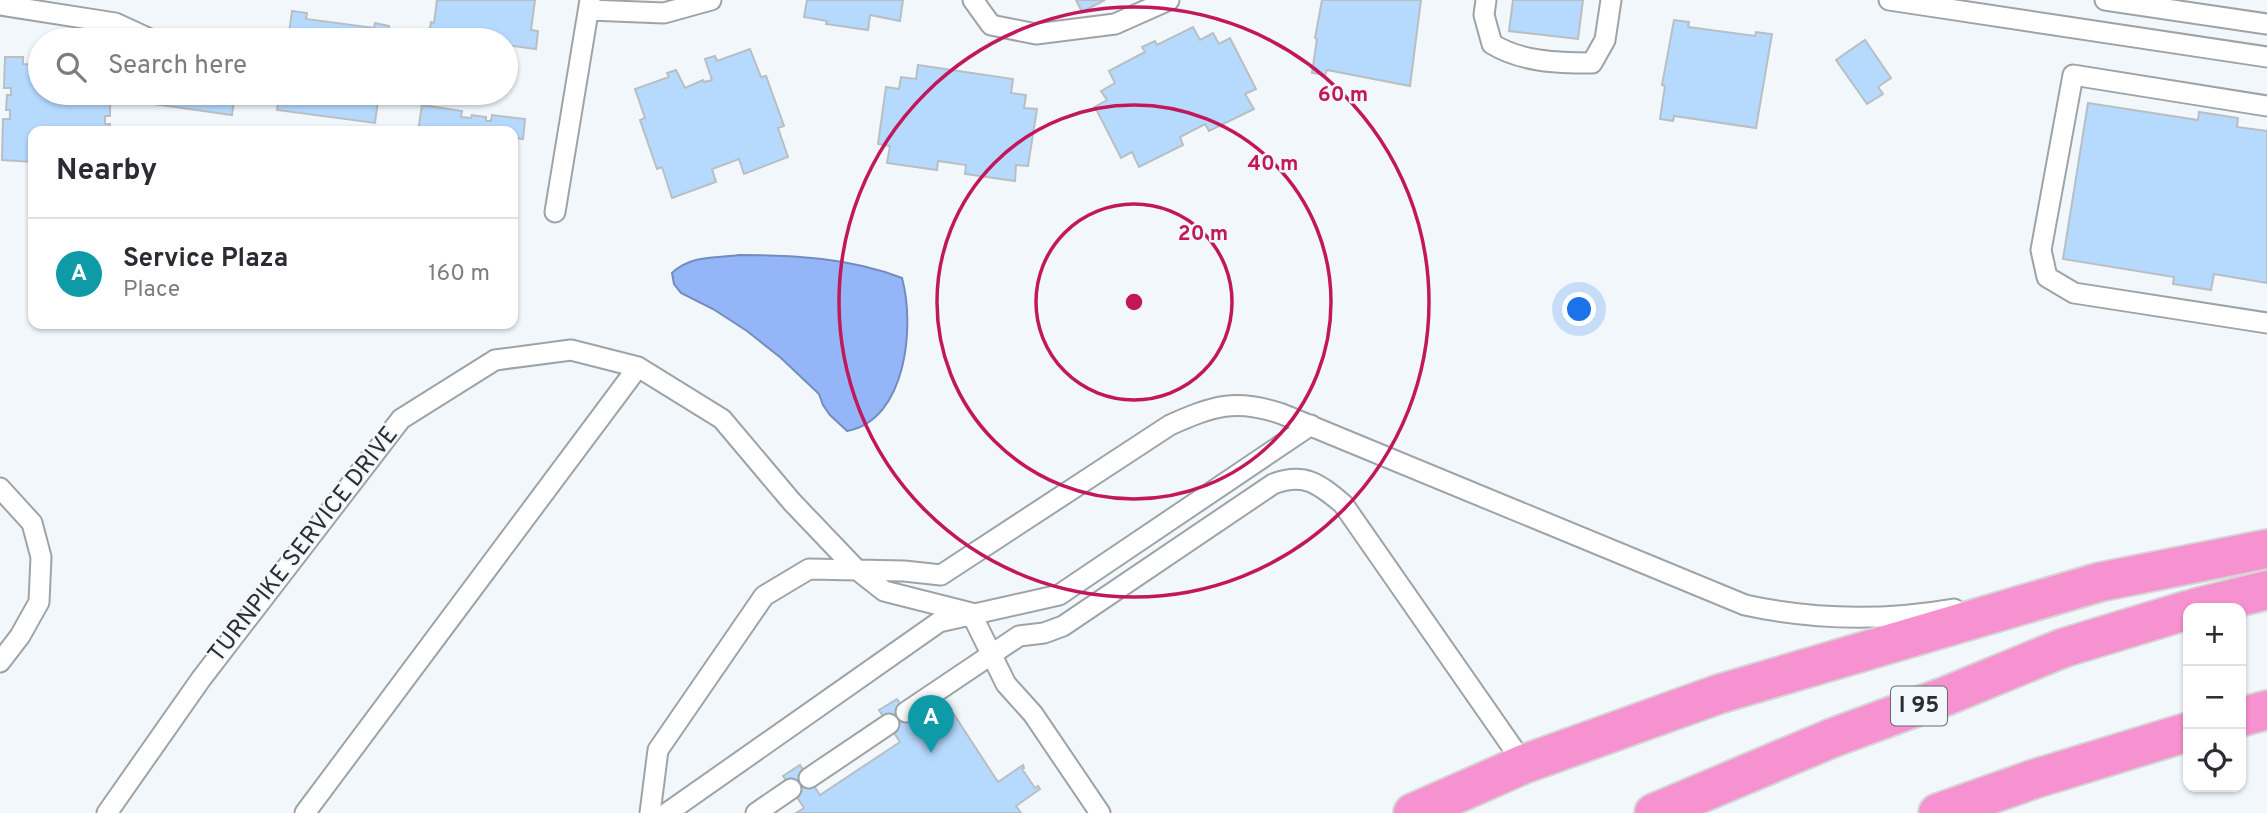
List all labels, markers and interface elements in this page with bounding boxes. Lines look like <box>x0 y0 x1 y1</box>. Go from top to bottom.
search box <box>28 28 518 105</box>
icon: search <box>52 48 90 86</box>
text: Search here <box>108 50 247 83</box>
text: 60 m <box>1318 82 1368 109</box>
text: 40 m <box>1248 151 1298 178</box>
text: Nearby <box>56 153 157 190</box>
text: 20 m <box>1178 221 1228 248</box>
text: Service Plaza <box>123 243 288 276</box>
text: A <box>71 260 87 289</box>
text: 160 m <box>428 260 490 289</box>
text: Place <box>123 276 180 305</box>
centre of rings <box>1122 290 1146 314</box>
your location <box>1562 292 1596 326</box>
street label: TURNPIKE SERVICE DRIVE <box>203 421 405 669</box>
map controls <box>2183 603 2246 792</box>
button: + <box>2183 603 2246 666</box>
button: − <box>2183 666 2246 729</box>
road number: I 95 <box>1891 686 1947 726</box>
pin: A <box>908 695 954 753</box>
button: locate <box>2183 729 2246 792</box>

